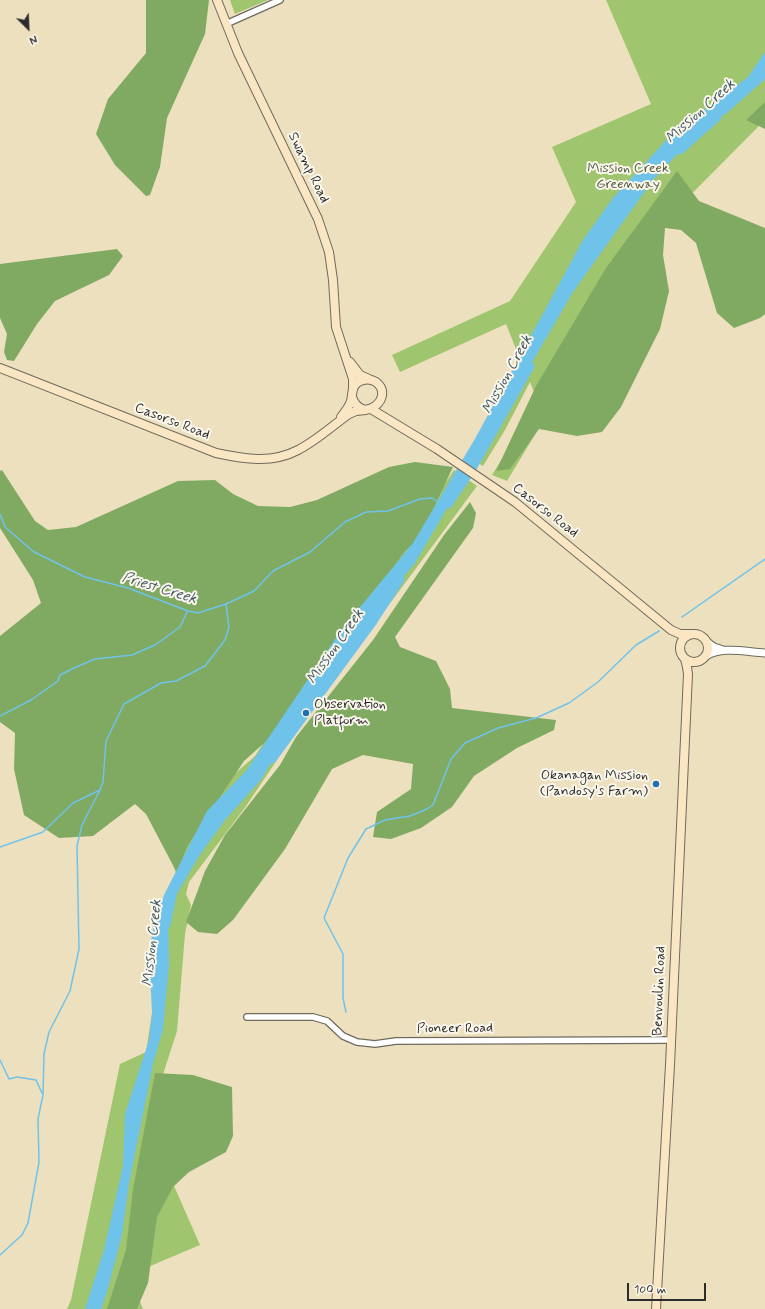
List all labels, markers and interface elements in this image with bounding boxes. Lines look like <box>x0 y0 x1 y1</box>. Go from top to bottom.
north arrow <box>8 8 48 48</box>
text: N <box>27 31 39 47</box>
water label: Mission Creek <box>662 76 740 148</box>
street label: Swamp Road <box>284 130 332 206</box>
park label: Mission Creek Greenway <box>587 161 669 194</box>
water label: Mission Creek <box>479 332 537 418</box>
street label: Casorso Road <box>132 400 212 444</box>
street label: Casorso Road <box>509 480 581 542</box>
water label: Priest Creek <box>119 569 199 609</box>
water label: Mission Creek <box>304 606 368 688</box>
place label: Observation Platform <box>314 697 386 730</box>
marker: Observation Platform <box>301 708 311 718</box>
place label: Okanagan Mission (Pandosy's Farm) <box>540 768 648 800</box>
marker: Okanagan Mission (Pandosy's Farm) <box>651 779 661 789</box>
water label: Mission Creek <box>139 899 167 987</box>
street label: Benvoulin Road <box>650 946 670 1036</box>
street label: Pioneer Road <box>417 1021 493 1037</box>
scale bar <box>629 1275 708 1301</box>
text: 100 m <box>634 1282 666 1298</box>

